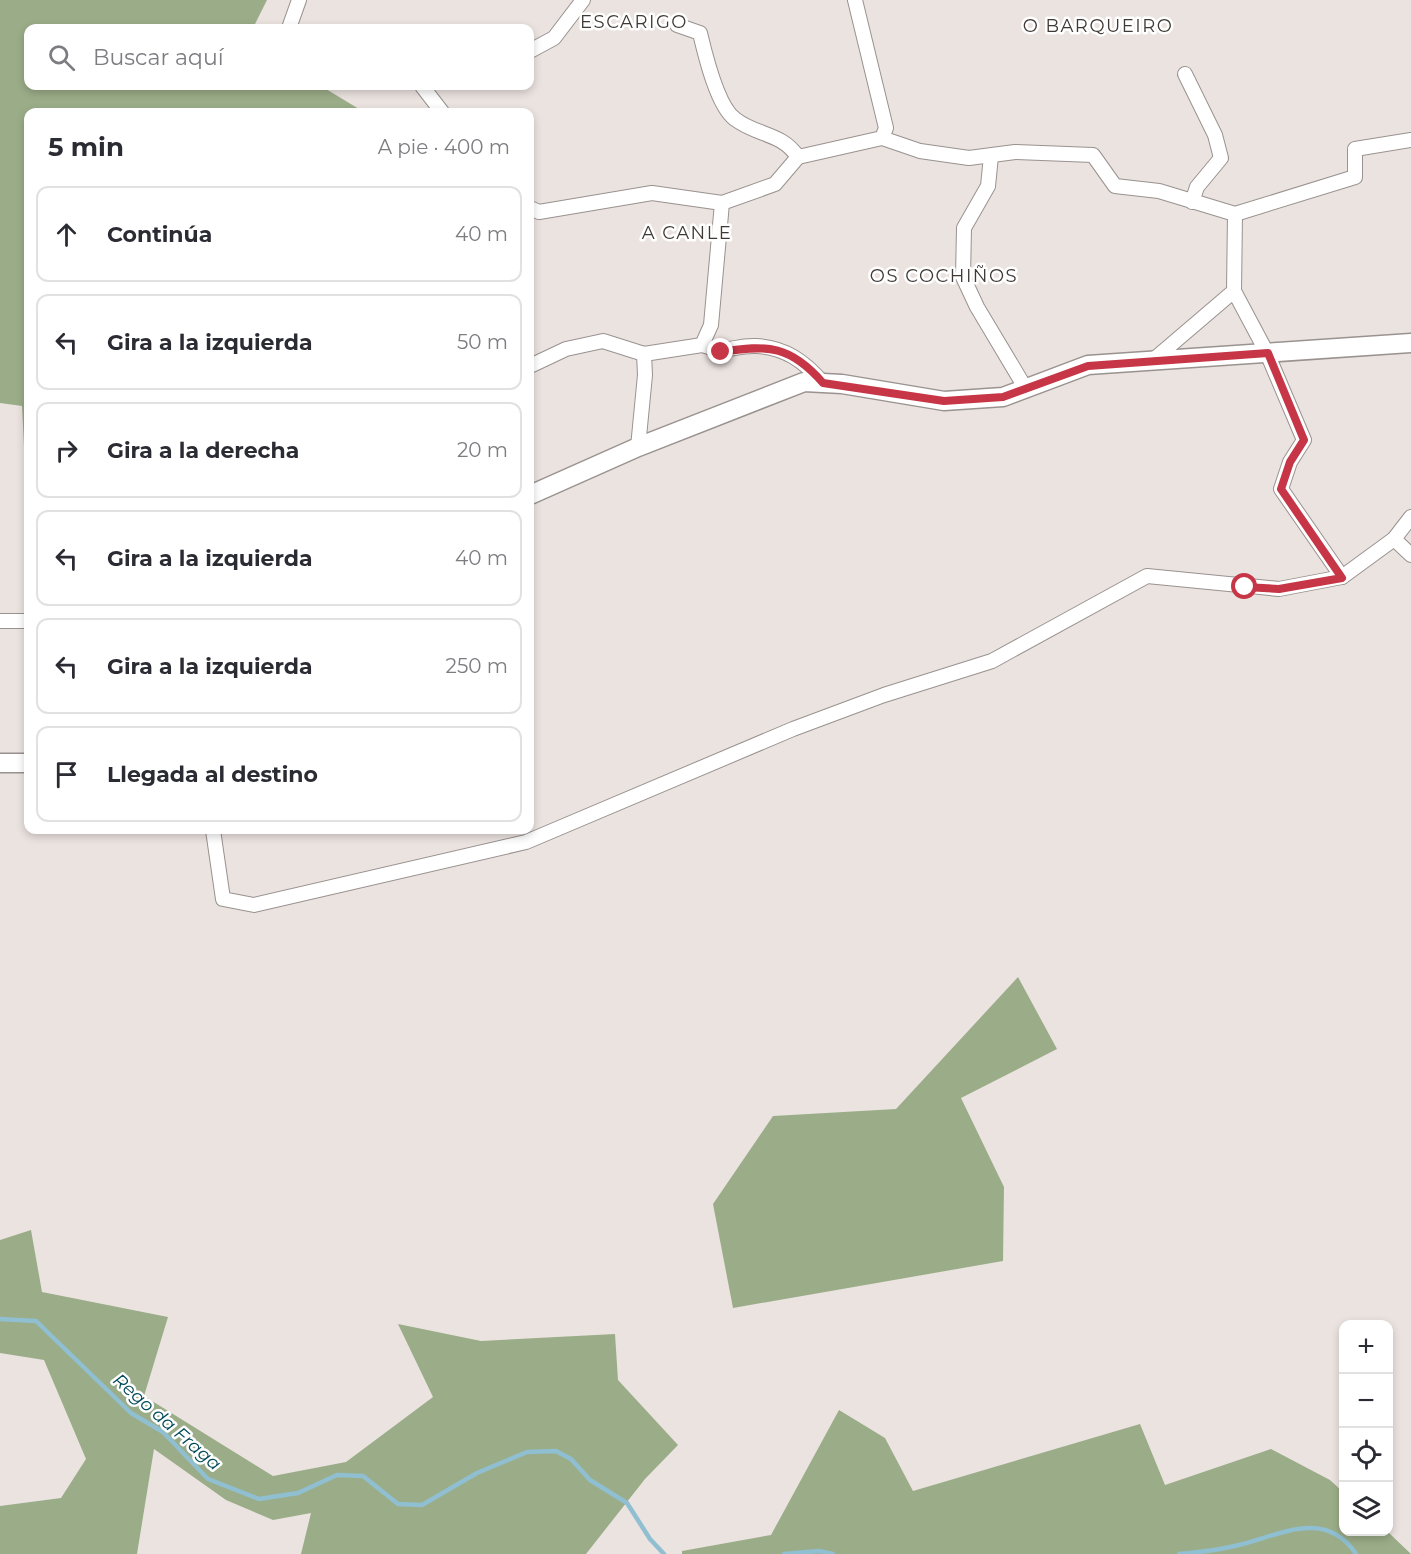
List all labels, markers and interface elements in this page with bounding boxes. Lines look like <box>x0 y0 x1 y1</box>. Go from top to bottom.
district label: ESCARIGO <box>580 11 688 33</box>
district label: O BARQUEIRO <box>1023 15 1173 37</box>
search box <box>24 24 534 90</box>
icon: search <box>45 41 78 74</box>
text: Buscar aquí <box>93 44 224 71</box>
text: 5 min <box>48 131 124 163</box>
text: A pie · 400 m <box>378 135 510 159</box>
icon: ahead <box>50 218 83 251</box>
text: Continúa <box>107 221 212 248</box>
text: 40 m <box>455 222 508 246</box>
district label: A CANLE <box>642 222 732 244</box>
district label: OS COCHIÑOS <box>870 265 1018 287</box>
icon: left <box>50 326 83 359</box>
text: Gira a la izquierda <box>107 329 313 356</box>
text: 50 m <box>457 330 508 354</box>
route end <box>707 338 733 364</box>
icon: right <box>50 434 83 467</box>
text: Gira a la derecha <box>107 437 299 464</box>
text: 20 m <box>457 438 508 462</box>
icon: left <box>50 542 83 575</box>
text: Gira a la izquierda <box>107 545 313 572</box>
text: 40 m <box>455 546 508 570</box>
route start <box>1231 573 1257 599</box>
icon: left <box>50 650 83 683</box>
text: Gira a la izquierda <box>107 653 313 680</box>
text: 250 m <box>446 654 508 678</box>
icon: arrive <box>50 758 83 791</box>
text: Llegada al destino <box>107 761 318 788</box>
map controls <box>1339 1320 1393 1536</box>
button: + <box>1339 1320 1393 1374</box>
water label: Rego da Fraga <box>108 1369 226 1475</box>
button: − <box>1339 1374 1393 1428</box>
button: locate <box>1339 1428 1393 1482</box>
button: layers <box>1339 1482 1393 1536</box>

